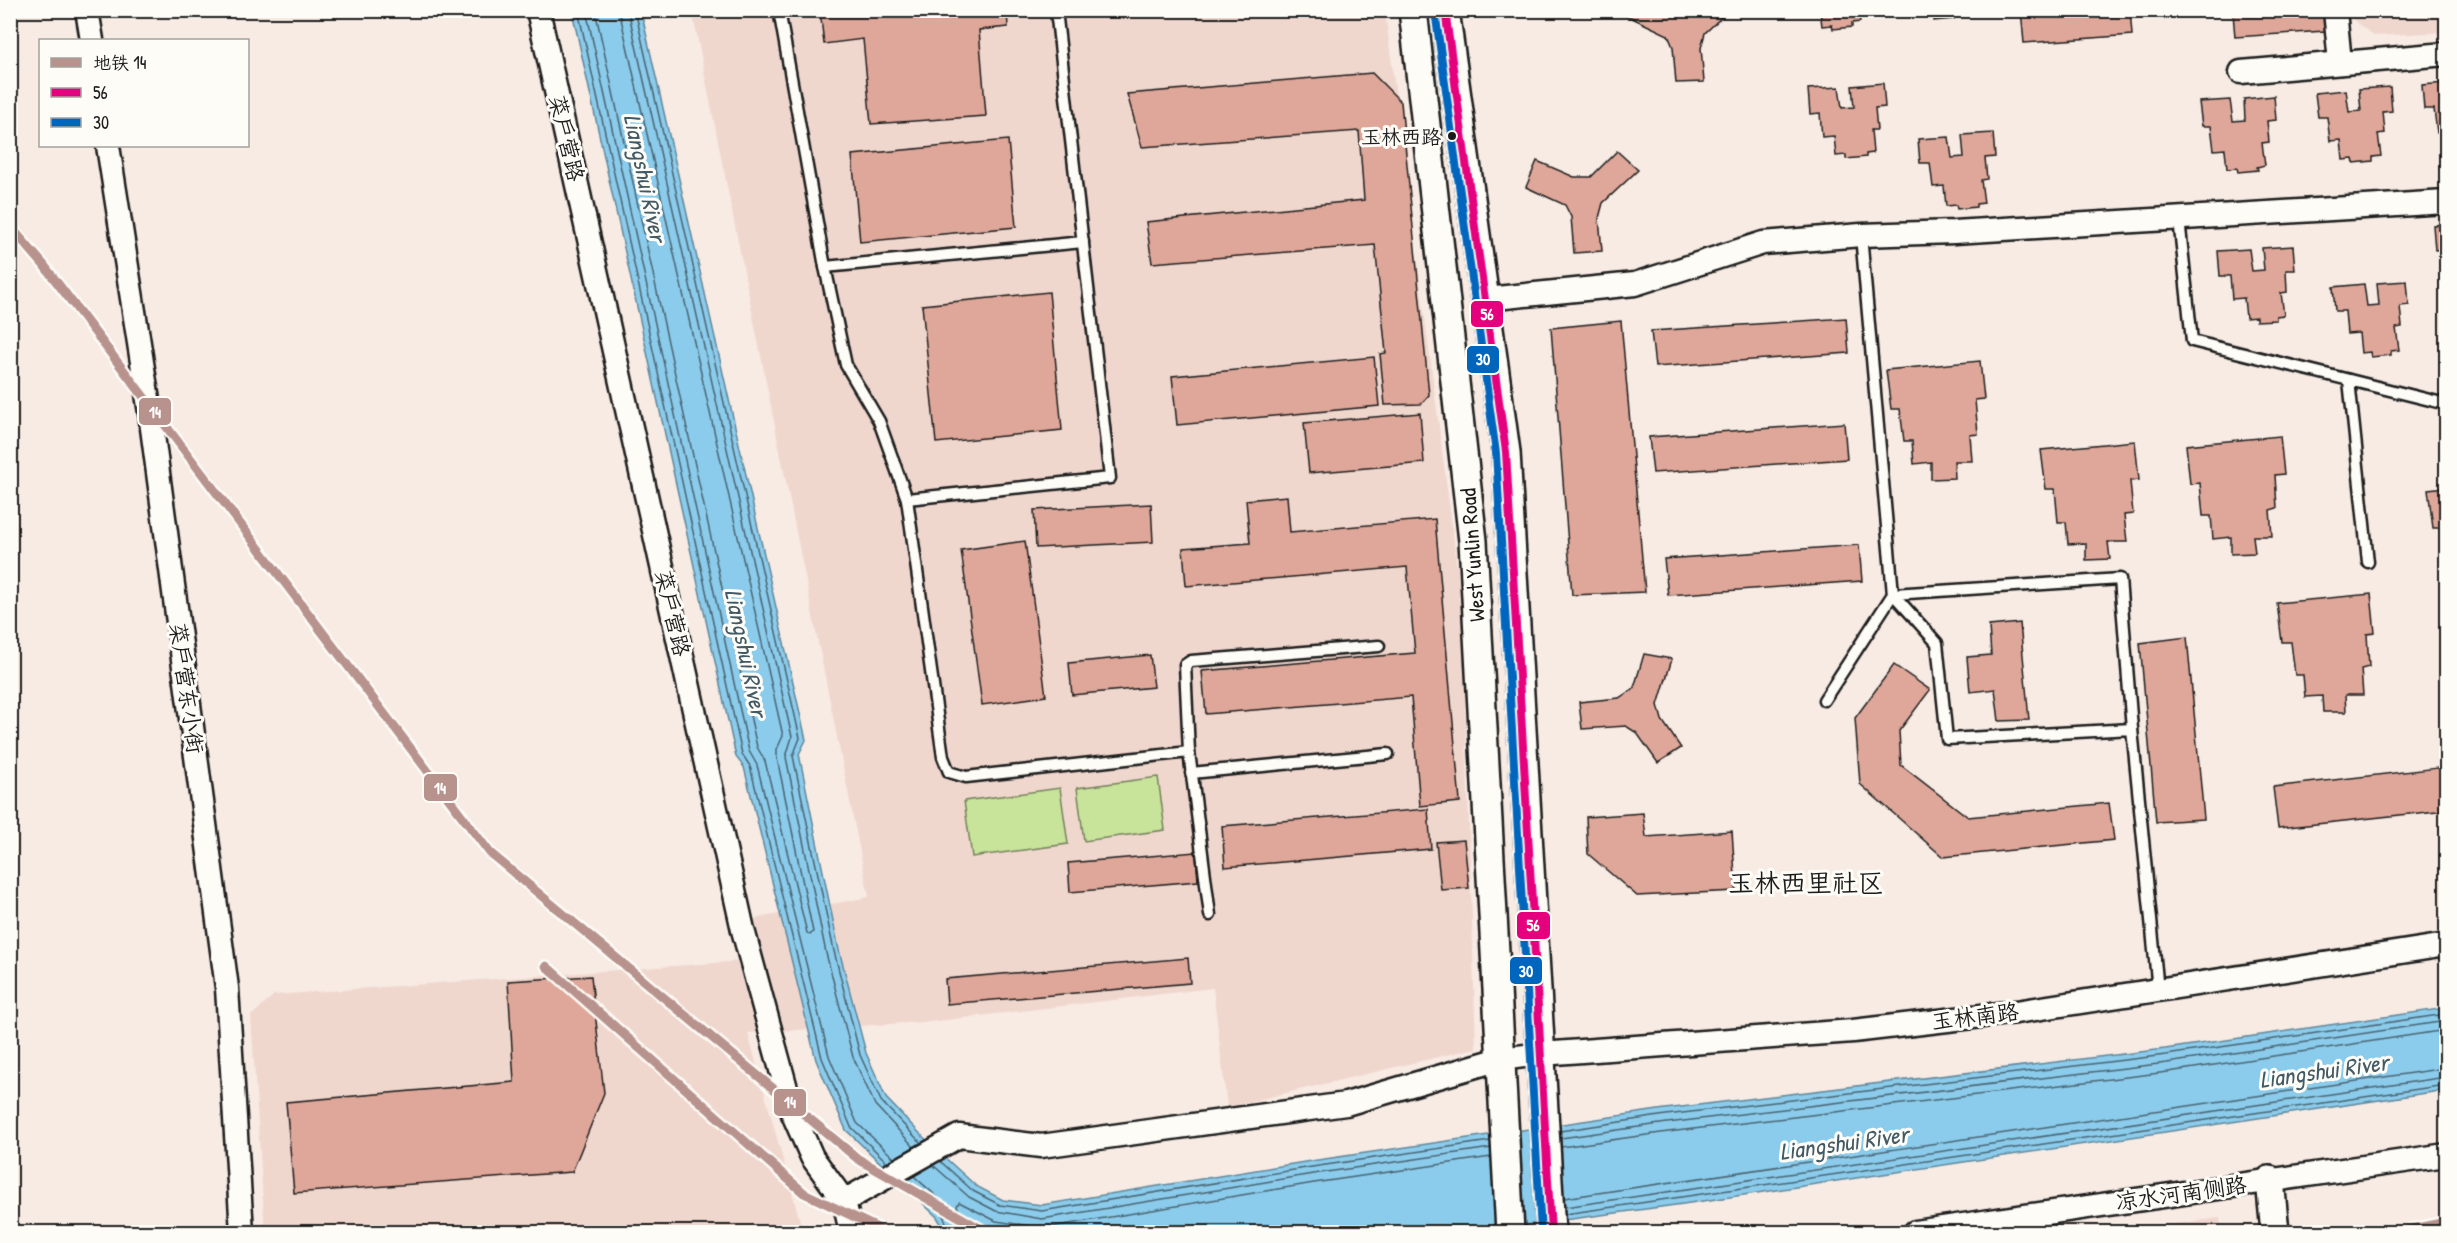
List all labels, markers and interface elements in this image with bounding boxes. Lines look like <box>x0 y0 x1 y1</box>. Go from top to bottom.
legend <box>39 39 249 147</box>
text: 地铁 14 <box>93 50 147 75</box>
text: 56 <box>93 80 108 105</box>
street label: 菜户营路 <box>542 92 592 184</box>
text: 30 <box>93 110 109 135</box>
water label: Liangshui River <box>616 111 676 247</box>
place label: 玉林西路 <box>1361 123 1442 150</box>
marker: 玉林西路 <box>1446 130 1458 142</box>
line badge: 56 <box>1470 300 1504 328</box>
text: 56 <box>1480 303 1494 325</box>
line badge: 30 <box>1466 345 1500 374</box>
text: 30 <box>1476 348 1490 370</box>
line badge: 14 <box>138 397 172 426</box>
text: 14 <box>149 401 161 423</box>
street label: West Yunlin Road <box>1452 487 1492 623</box>
street label: 菜户营路 <box>648 567 698 659</box>
water label: Liangshui River <box>717 586 777 722</box>
street label: 菜户营东小街 <box>163 621 211 755</box>
line badge: 14 <box>423 773 458 802</box>
text: 14 <box>434 777 446 799</box>
district label: 玉林西里社区 <box>1728 865 1884 900</box>
line badge: 56 <box>1516 911 1551 940</box>
text: 56 <box>1526 914 1540 936</box>
line badge: 30 <box>1509 956 1543 985</box>
text: 30 <box>1519 960 1533 982</box>
street label: 玉林南路 <box>1929 996 2021 1036</box>
water label: Liangshui River <box>2257 1045 2393 1096</box>
line badge: 14 <box>773 1088 807 1117</box>
text: 14 <box>784 1091 796 1113</box>
water label: Liangshui River <box>1777 1117 1913 1168</box>
street label: 凉水河南侧路 <box>2114 1169 2248 1217</box>

